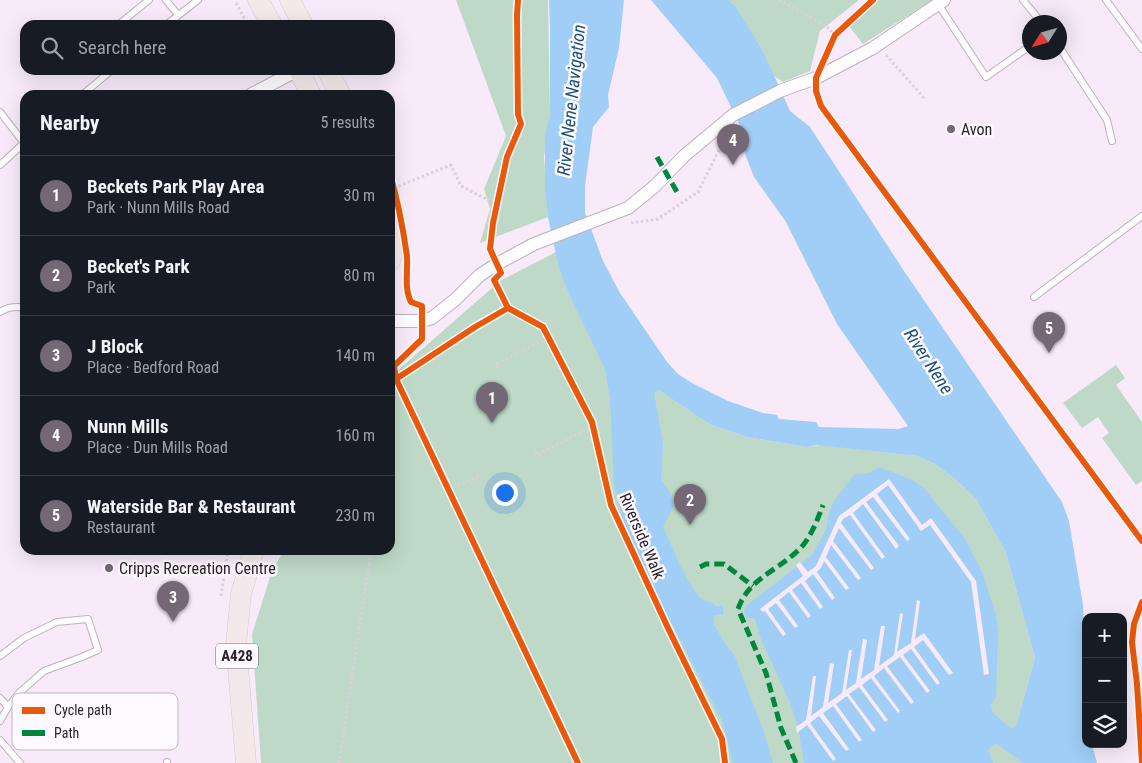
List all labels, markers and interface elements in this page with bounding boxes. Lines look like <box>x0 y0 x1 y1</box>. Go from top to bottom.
north arrow <box>1022 15 1067 60</box>
search box <box>20 20 395 75</box>
water label: River Nene Navigation <box>553 23 589 177</box>
icon: search <box>38 34 66 62</box>
text: Search here <box>78 36 166 59</box>
text: Nearby <box>40 111 99 135</box>
text: 5 results <box>320 113 375 132</box>
place label: Avon <box>961 120 992 139</box>
marker: Avon <box>945 123 957 135</box>
pin: 4 <box>717 124 749 165</box>
text: Beckets Park Play Area <box>87 175 264 198</box>
text: 1 <box>52 186 60 205</box>
text: 30 m <box>343 186 375 205</box>
text: Park · Nunn Mills Road <box>87 198 230 217</box>
text: Becket's Park <box>87 255 190 278</box>
text: 2 <box>52 266 60 285</box>
text: 80 m <box>343 266 375 285</box>
text: Park <box>87 278 116 297</box>
pin: 5 <box>1033 312 1065 353</box>
water label: River Nene <box>900 324 958 398</box>
text: J Block <box>87 335 143 358</box>
text: 3 <box>52 346 60 365</box>
text: 140 m <box>336 346 375 365</box>
text: Place · Bedford Road <box>87 358 219 377</box>
pin: 1 <box>476 382 508 423</box>
text: Nunn Mills <box>87 415 168 438</box>
text: 4 <box>52 426 60 445</box>
text: 160 m <box>336 426 375 445</box>
text: Place · Dun Mills Road <box>87 438 228 457</box>
your location <box>492 480 518 506</box>
pin: 2 <box>674 484 706 525</box>
street label: Riverside Walk <box>615 490 669 583</box>
text: Waterside Bar & Restaurant <box>87 495 296 518</box>
text: 5 <box>52 506 60 525</box>
text: 230 m <box>336 506 375 525</box>
text: Restaurant <box>87 518 155 537</box>
place label: Cripps Recreation Centre <box>119 559 276 578</box>
marker: Cripps Recreation Centre <box>103 562 115 574</box>
pin: 3 <box>157 581 189 622</box>
map controls <box>1082 613 1127 748</box>
button: + <box>1082 613 1127 658</box>
road number: A428 <box>216 644 258 668</box>
button: − <box>1082 658 1127 703</box>
legend <box>12 693 178 750</box>
text: Cycle path <box>54 702 112 718</box>
button: layers <box>1082 703 1127 748</box>
text: Path <box>54 725 79 741</box>

